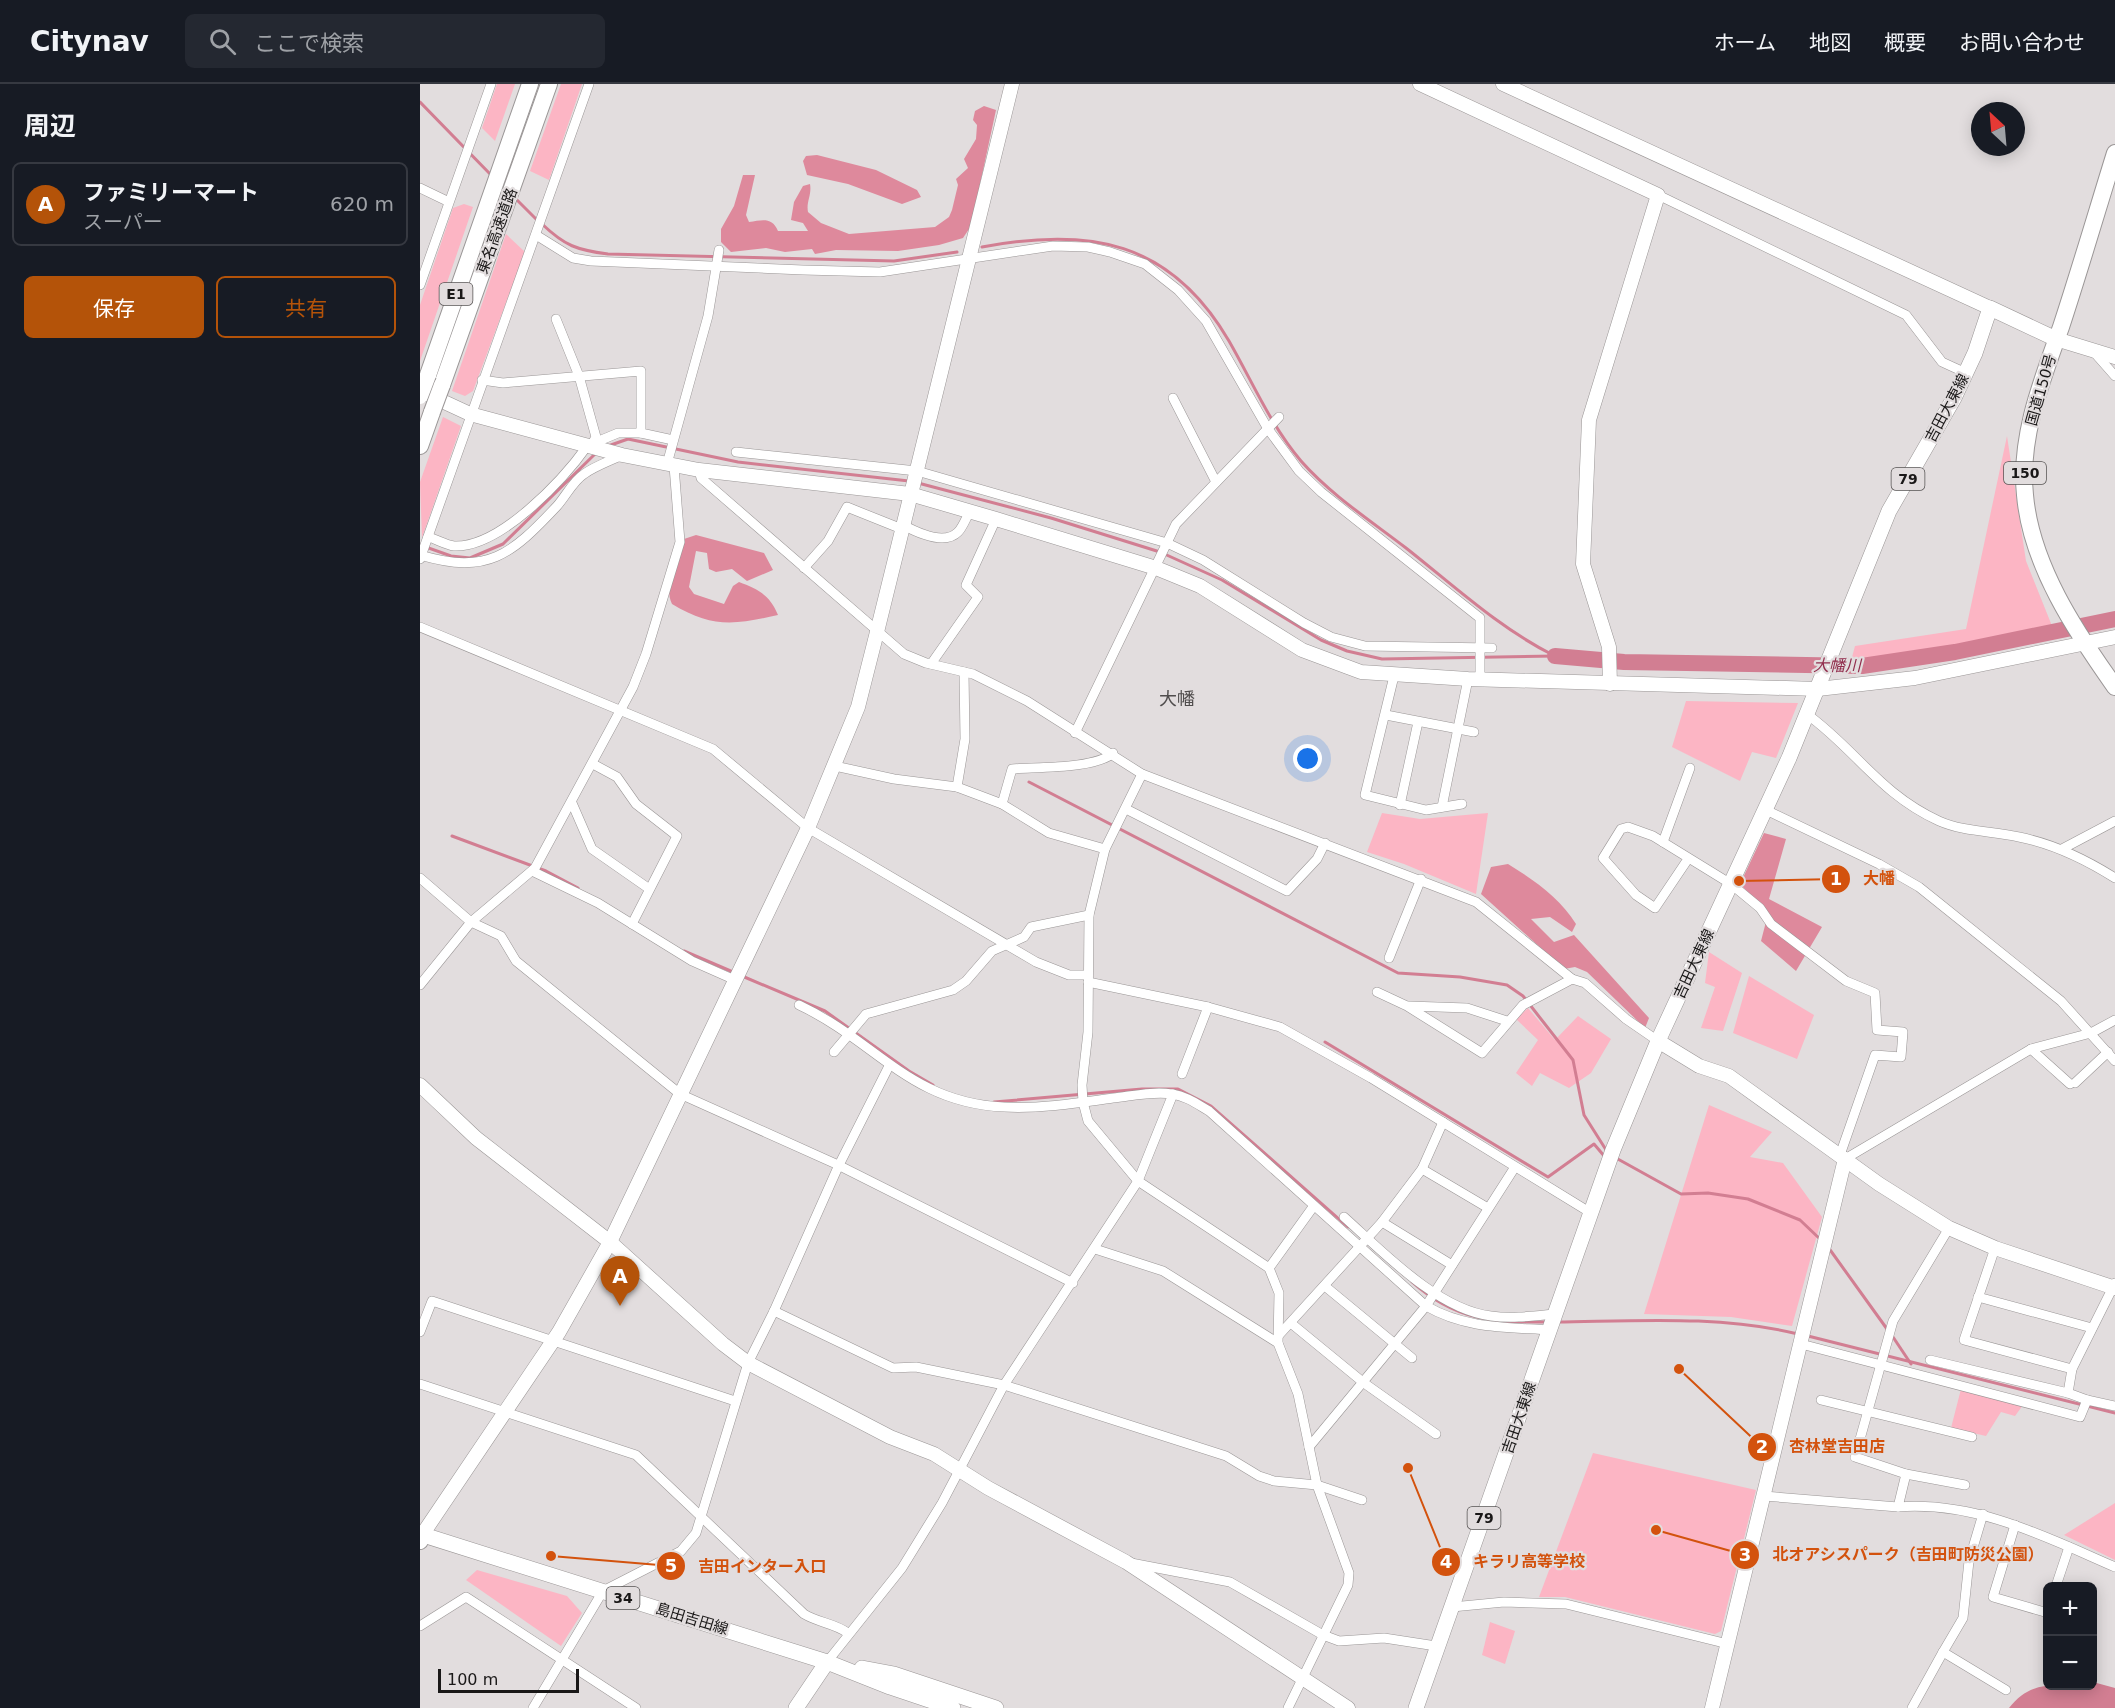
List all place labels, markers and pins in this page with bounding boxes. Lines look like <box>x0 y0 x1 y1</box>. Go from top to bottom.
callout: 大幡 <box>1821 862 1907 896</box>
pin: A <box>600 1256 640 1306</box>
callout: 杏林堂吉田店 <box>1747 1430 1897 1464</box>
callout: 北オアシスパーク（吉田町防災公園） <box>1730 1538 2056 1572</box>
callout: キラリ高等学校 <box>1431 1545 1597 1579</box>
callout: 吉田インター入口 <box>656 1549 838 1583</box>

